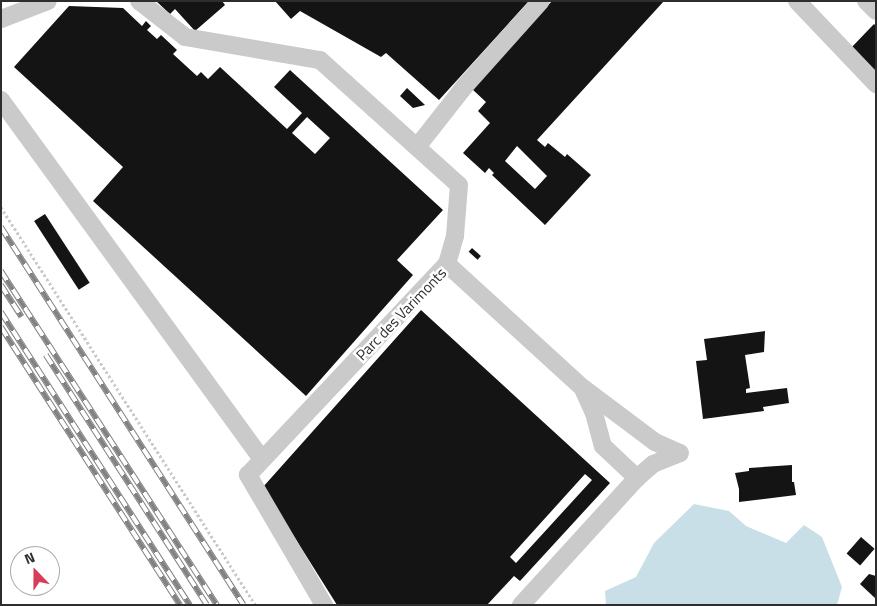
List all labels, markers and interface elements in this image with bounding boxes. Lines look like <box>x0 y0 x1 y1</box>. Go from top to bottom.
street label: Parc des Varimonts <box>352 264 450 364</box>
north arrow <box>10 546 60 596</box>
text: N <box>21 546 38 569</box>

